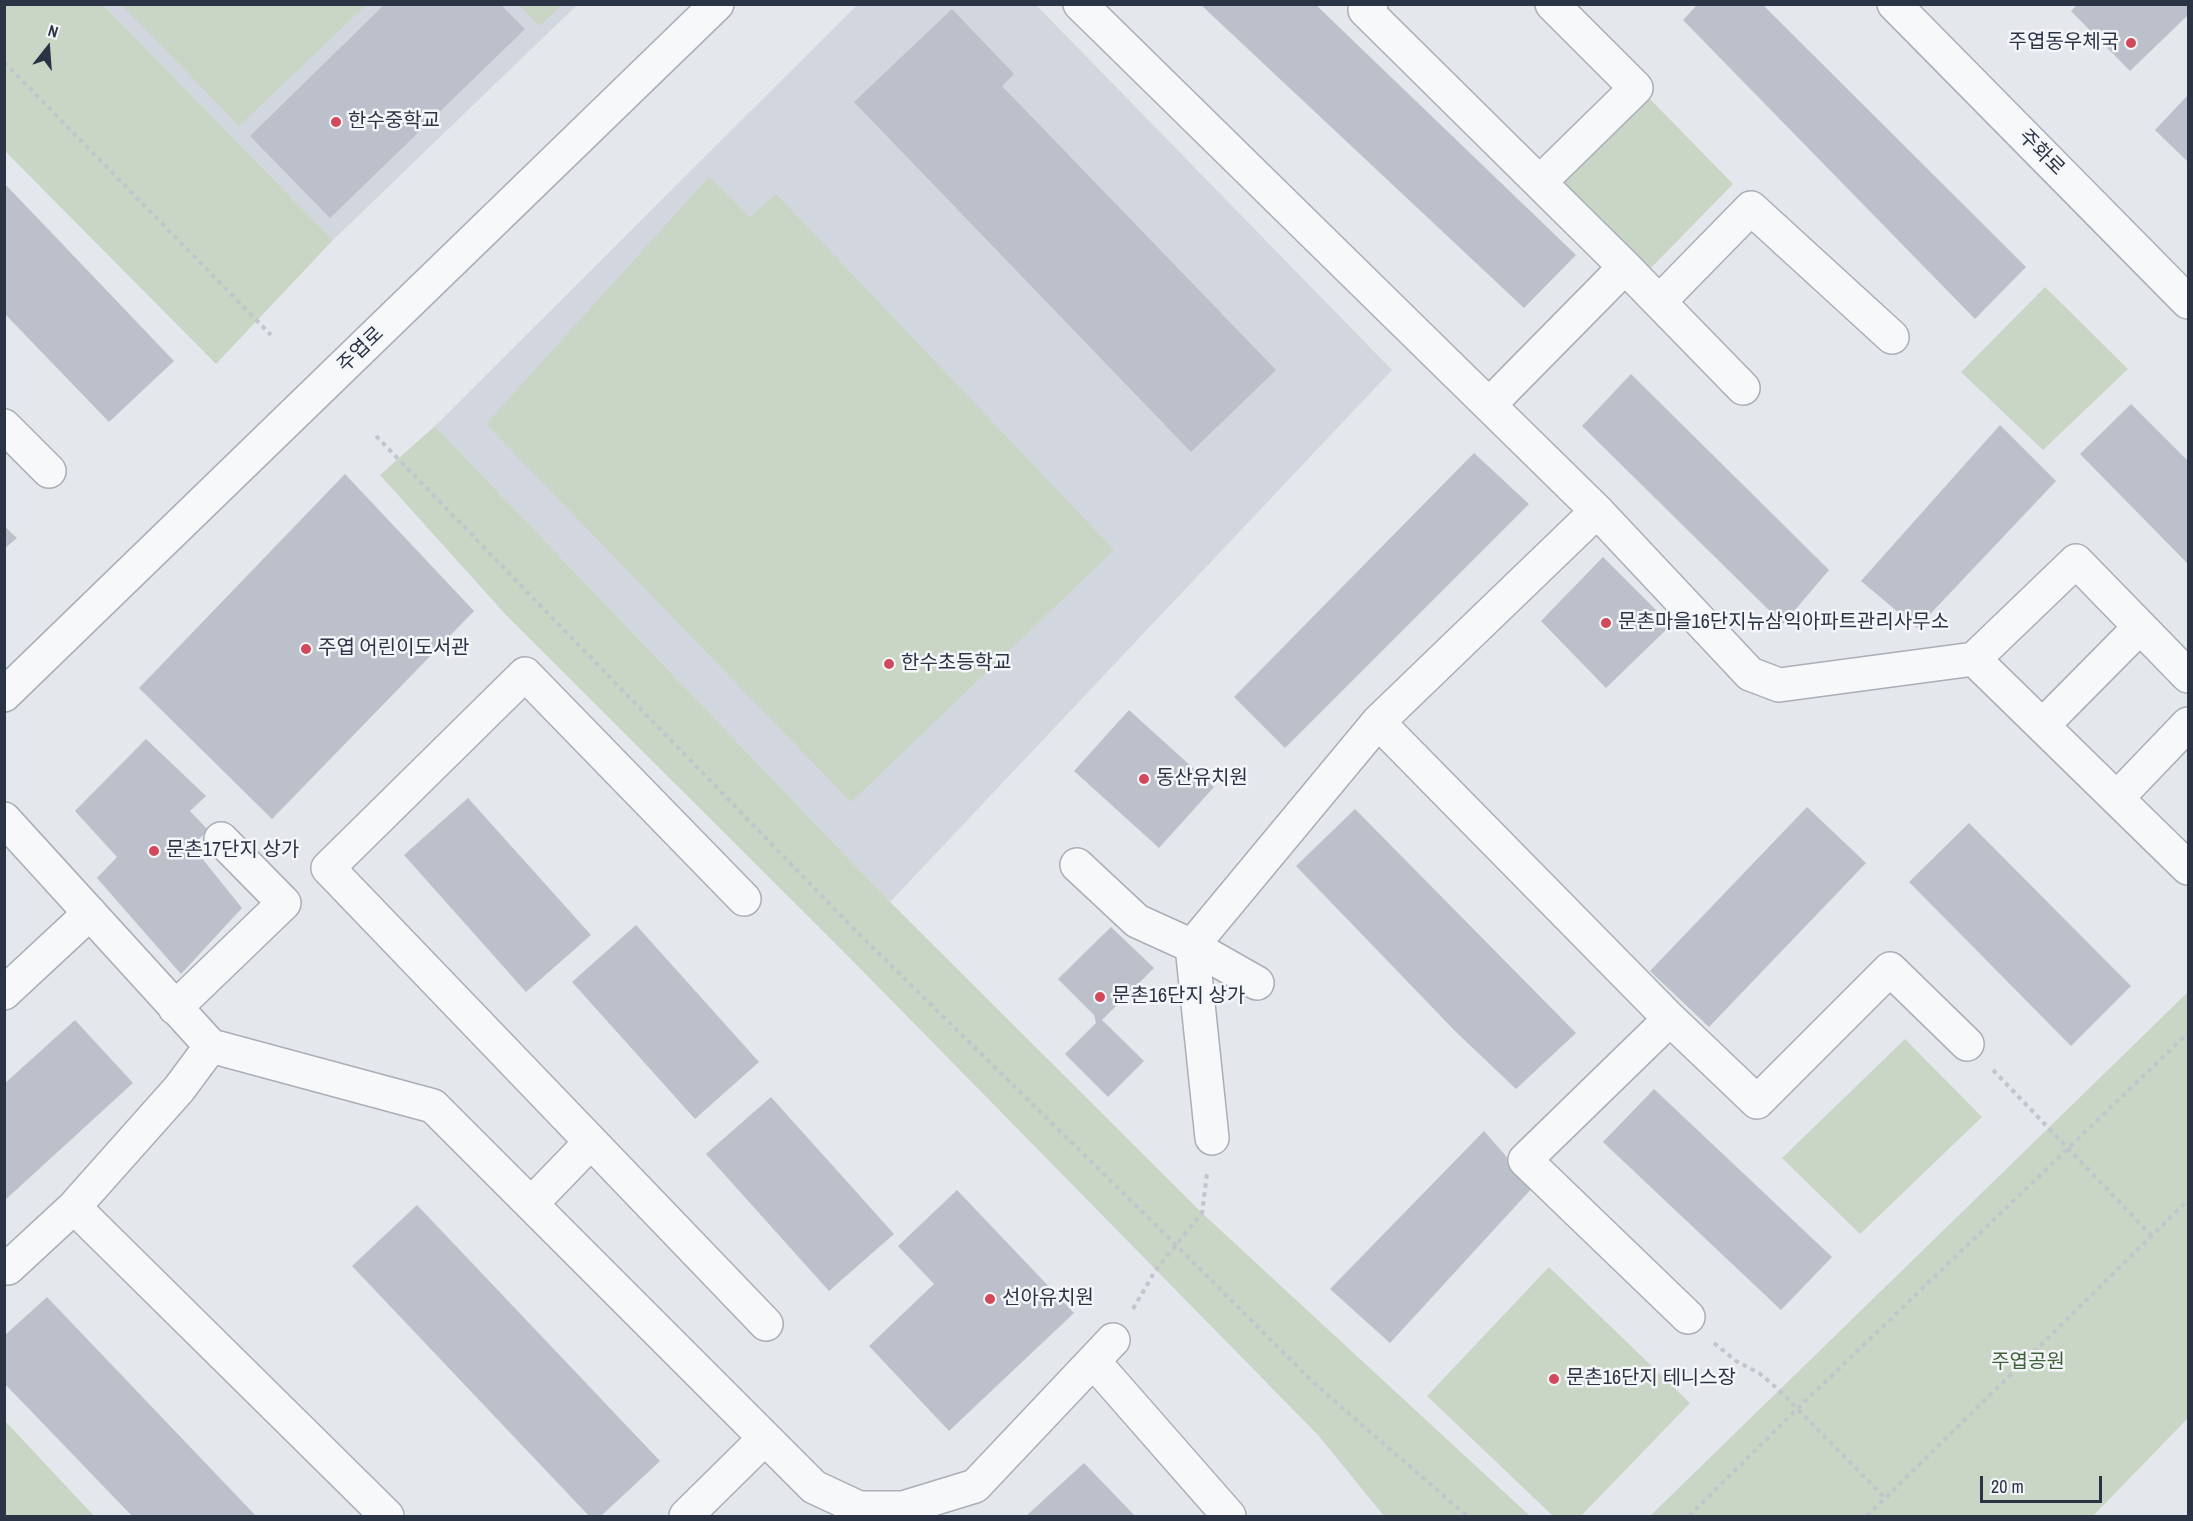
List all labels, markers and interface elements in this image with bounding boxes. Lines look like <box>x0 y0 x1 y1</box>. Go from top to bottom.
north arrow <box>18 18 78 78</box>
text: N <box>46 19 61 43</box>
place label: 주엽동우체국 <box>2009 31 2119 55</box>
marker: 주엽동우체국 <box>2124 36 2138 50</box>
place label: 한수중학교 <box>348 110 440 134</box>
marker: 한수중학교 <box>329 115 343 129</box>
street label: 주화로 <box>2013 125 2069 181</box>
street label: 주엽로 <box>333 322 389 378</box>
place label: 문촌마을16단지뉴삼익아파트관리사무소 <box>1618 611 1949 635</box>
marker: 문촌마을16단지뉴삼익아파트관리사무소 <box>1599 616 1613 630</box>
place label: 주엽 어린이도서관 <box>318 637 470 661</box>
marker: 주엽 어린이도서관 <box>299 642 313 656</box>
place label: 한수초등학교 <box>901 652 1011 676</box>
marker: 한수초등학교 <box>882 657 896 671</box>
place label: 동산유치원 <box>1156 767 1248 791</box>
marker: 동산유치원 <box>1137 772 1151 786</box>
place label: 문촌17단지 상가 <box>166 839 299 863</box>
marker: 문촌17단지 상가 <box>147 844 161 858</box>
place label: 문촌16단지 상가 <box>1112 985 1245 1009</box>
marker: 문촌16단지 상가 <box>1093 990 1107 1004</box>
place label: 선아유치원 <box>1002 1287 1094 1311</box>
marker: 선아유치원 <box>983 1292 997 1306</box>
park label: 주엽공원 <box>1991 1351 2065 1375</box>
place label: 문촌16단지 테니스장 <box>1566 1367 1736 1391</box>
marker: 문촌16단지 테니스장 <box>1547 1372 1561 1386</box>
scale bar <box>1983 1464 2104 1502</box>
text: 20 m <box>1991 1474 2024 1499</box>

